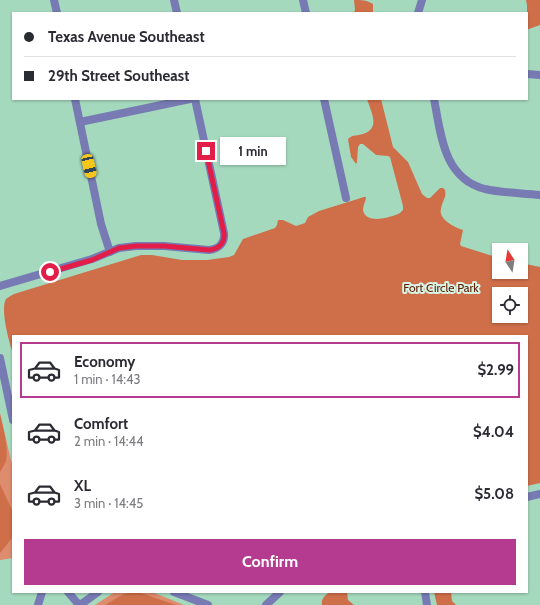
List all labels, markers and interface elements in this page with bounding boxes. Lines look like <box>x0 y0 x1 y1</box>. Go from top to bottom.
text: Texas Avenue Southeast <box>48 28 205 46</box>
text: 29th Street Southeast <box>48 67 189 85</box>
callout: 1 min <box>220 137 286 165</box>
route end <box>197 142 215 160</box>
text: 1 min <box>238 143 268 159</box>
car <box>80 153 98 179</box>
north arrow <box>492 243 528 279</box>
map controls <box>492 243 528 323</box>
route start <box>41 263 59 281</box>
park label: Fort Circle Park <box>403 280 479 295</box>
button: locate <box>492 287 528 323</box>
icon: car <box>26 352 62 388</box>
text: Economy <box>74 353 135 371</box>
text: $2.99 <box>477 361 514 379</box>
text: 1 min · 14:43 <box>74 371 141 387</box>
icon: car <box>26 414 62 450</box>
text: Comfort <box>74 415 128 433</box>
text: $4.04 <box>473 423 514 441</box>
text: 2 min · 14:44 <box>74 433 144 449</box>
icon: car <box>26 476 62 512</box>
text: XL <box>74 477 91 495</box>
text: $5.08 <box>474 485 514 503</box>
text: 3 min · 14:45 <box>74 495 143 511</box>
button: Confirm <box>24 539 516 585</box>

